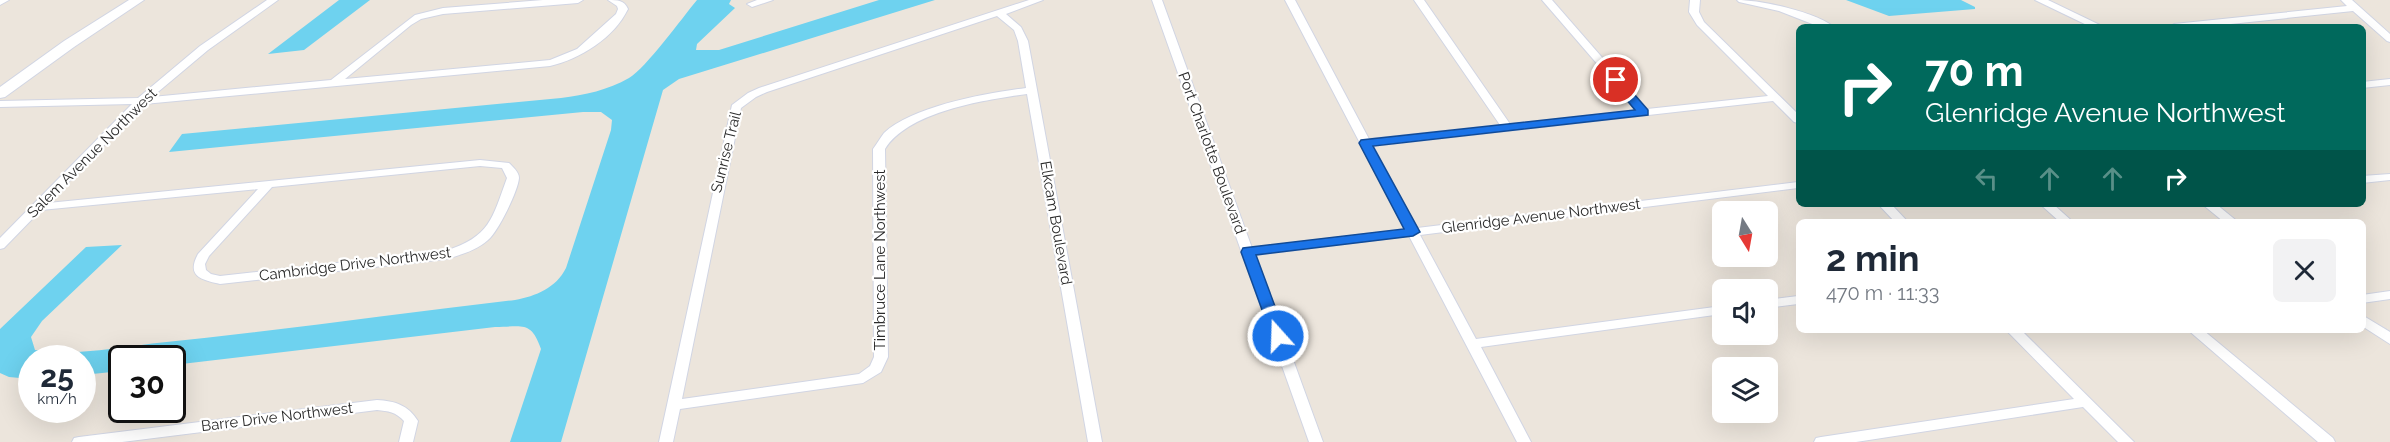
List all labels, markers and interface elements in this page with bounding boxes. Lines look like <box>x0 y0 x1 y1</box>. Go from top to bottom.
text: 70 m <box>1925 47 2024 96</box>
icon: right <box>1826 48 1904 126</box>
pin <box>1590 54 1641 105</box>
icon: arrive <box>1599 63 1632 96</box>
street label: Port Charlotte Boulevard <box>1174 70 1250 236</box>
street label: Salem Avenue Northwest <box>23 84 161 222</box>
text: Glenridge Avenue Northwest <box>1925 97 2286 128</box>
street label: Sunrise Trail <box>707 109 745 195</box>
street label: Elkcam Boulevard <box>1036 160 1076 286</box>
icon: left <box>1970 162 2003 195</box>
icon: ahead <box>2033 162 2066 195</box>
icon: ahead <box>2096 162 2129 195</box>
icon: right <box>2159 162 2192 195</box>
street label: Timbruce Lane Northwest <box>871 170 889 350</box>
street label: Glenridge Avenue Northwest <box>1440 195 1642 237</box>
north arrow <box>1712 201 1778 267</box>
map controls <box>1712 201 1778 423</box>
text: 2 min <box>1826 237 1919 279</box>
button: close <box>2273 239 2336 302</box>
street label: Cambridge Drive Northwest <box>258 243 452 285</box>
button: sound <box>1712 279 1778 345</box>
text: 470 m · 11:33 <box>1826 281 1939 305</box>
position arrow <box>1246 304 1310 368</box>
speed limit sign: 30 <box>108 345 186 423</box>
button: layers <box>1712 357 1778 423</box>
text: 25 <box>40 359 74 394</box>
text: km/h <box>37 390 77 408</box>
street label: Barre Drive Northwest <box>200 399 354 435</box>

